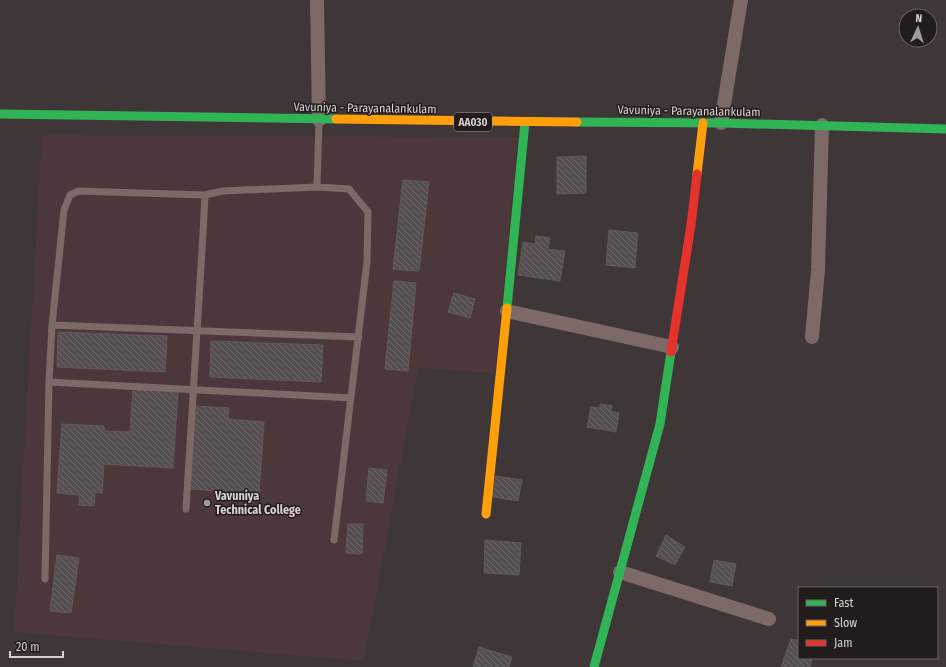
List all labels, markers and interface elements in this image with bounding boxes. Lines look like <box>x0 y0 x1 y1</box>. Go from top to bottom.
north arrow <box>898 8 938 48</box>
text: N <box>915 12 922 25</box>
street label: Vavuniya - Parayanalankulam <box>293 100 437 116</box>
street label: Vavuniya - Parayanalankulam <box>617 103 761 119</box>
road number: AA030 <box>454 113 492 131</box>
place label: Vavuniya Technical College <box>214 489 301 517</box>
marker: Vavuniya Technical College <box>202 498 212 508</box>
legend <box>798 587 938 659</box>
text: Fast <box>834 596 853 610</box>
text: Slow <box>834 616 857 630</box>
scale bar <box>10 633 63 659</box>
text: Jam <box>834 636 852 650</box>
text: 20 m <box>16 640 40 654</box>

